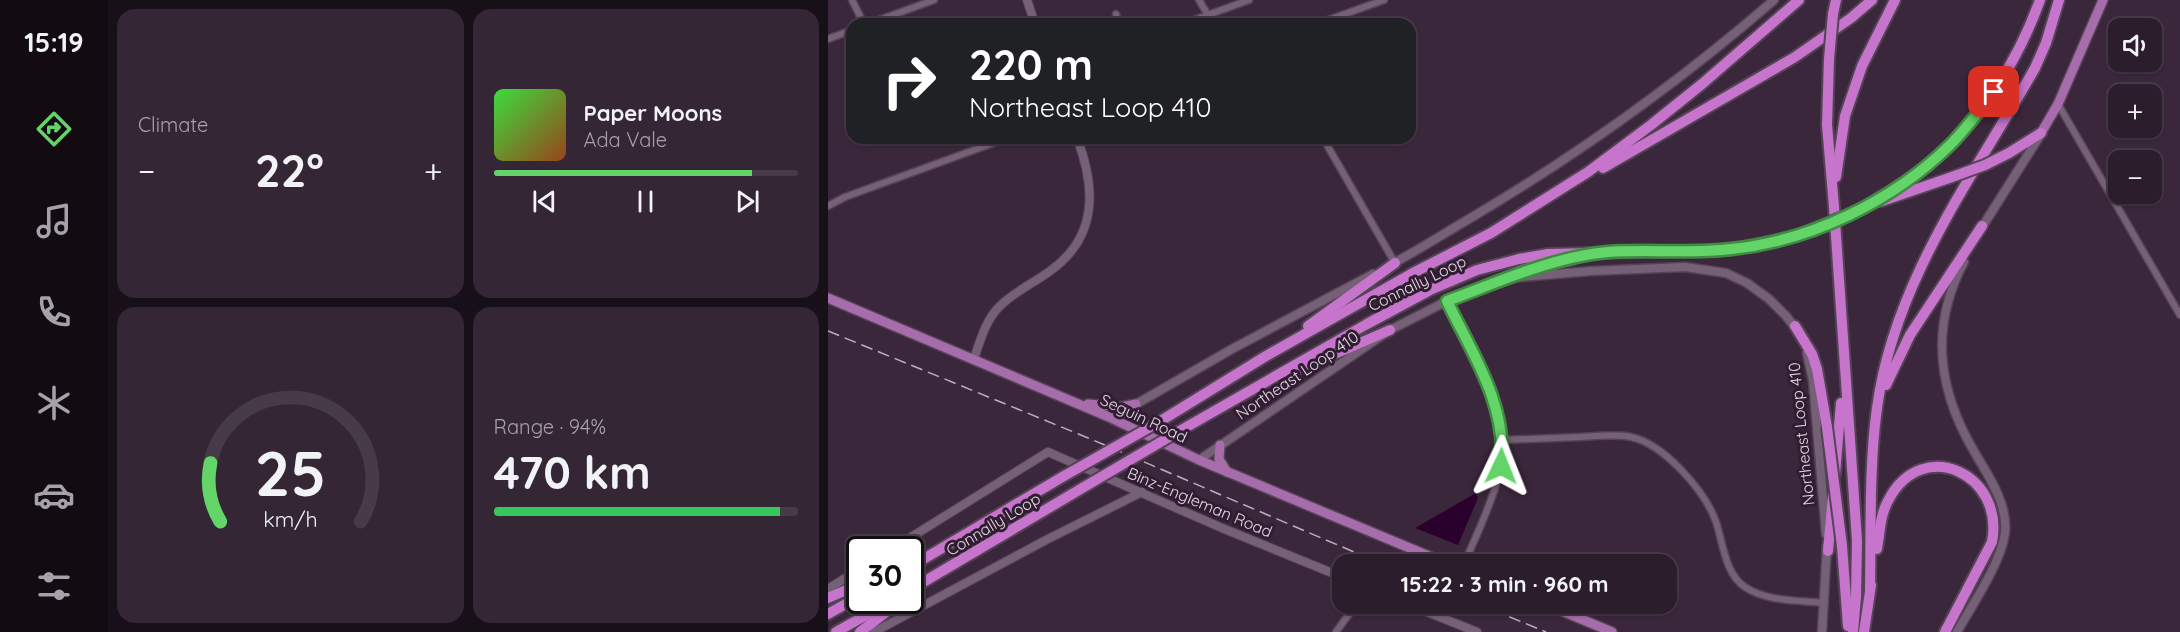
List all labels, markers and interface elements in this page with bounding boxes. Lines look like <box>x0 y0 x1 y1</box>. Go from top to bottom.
map controls <box>2108 18 2162 204</box>
button: sound <box>2108 18 2162 72</box>
text: 15:19 <box>24 25 84 59</box>
text: 220 m <box>969 38 1093 91</box>
icon: right <box>870 42 948 120</box>
pin <box>1968 66 2019 117</box>
icon: arrive <box>1977 75 2010 108</box>
button: + <box>2108 84 2162 138</box>
text: Northeast Loop 410 <box>969 90 1212 124</box>
text: Paper Moons <box>584 99 722 127</box>
icon: directions <box>33 108 75 150</box>
text: Climate <box>138 112 208 137</box>
text: Ada Vale <box>584 127 667 152</box>
text: 22° <box>255 142 324 198</box>
text: − <box>138 150 155 191</box>
text: + <box>424 150 443 191</box>
button: − <box>2108 150 2162 204</box>
icon: previous <box>528 185 561 218</box>
icon: pause <box>629 185 662 218</box>
icon: next <box>731 185 764 218</box>
icon: music <box>33 200 75 242</box>
street label: Connally Loop <box>1365 251 1469 315</box>
icon: phone <box>33 291 75 333</box>
street label: Northeast Loop 410 <box>1232 327 1362 423</box>
street label: Northeast Loop 410 <box>1784 361 1818 507</box>
icon: climate <box>33 382 75 424</box>
street label: Seguin Road <box>1097 389 1191 447</box>
text: Range · 94% <box>494 414 606 439</box>
text: 25 <box>255 434 326 512</box>
position arrow <box>1469 434 1533 498</box>
text: 470 km <box>494 444 651 500</box>
street label: Binz-Engleman Road <box>1125 462 1275 542</box>
icon: car <box>33 474 75 516</box>
street label: Connally Loop <box>942 488 1044 560</box>
text: km/h <box>263 506 317 532</box>
speed limit sign: 30 <box>846 536 924 614</box>
icon: filters <box>33 565 75 607</box>
text: 15:22 · 3 min · 960 m <box>1401 570 1608 598</box>

